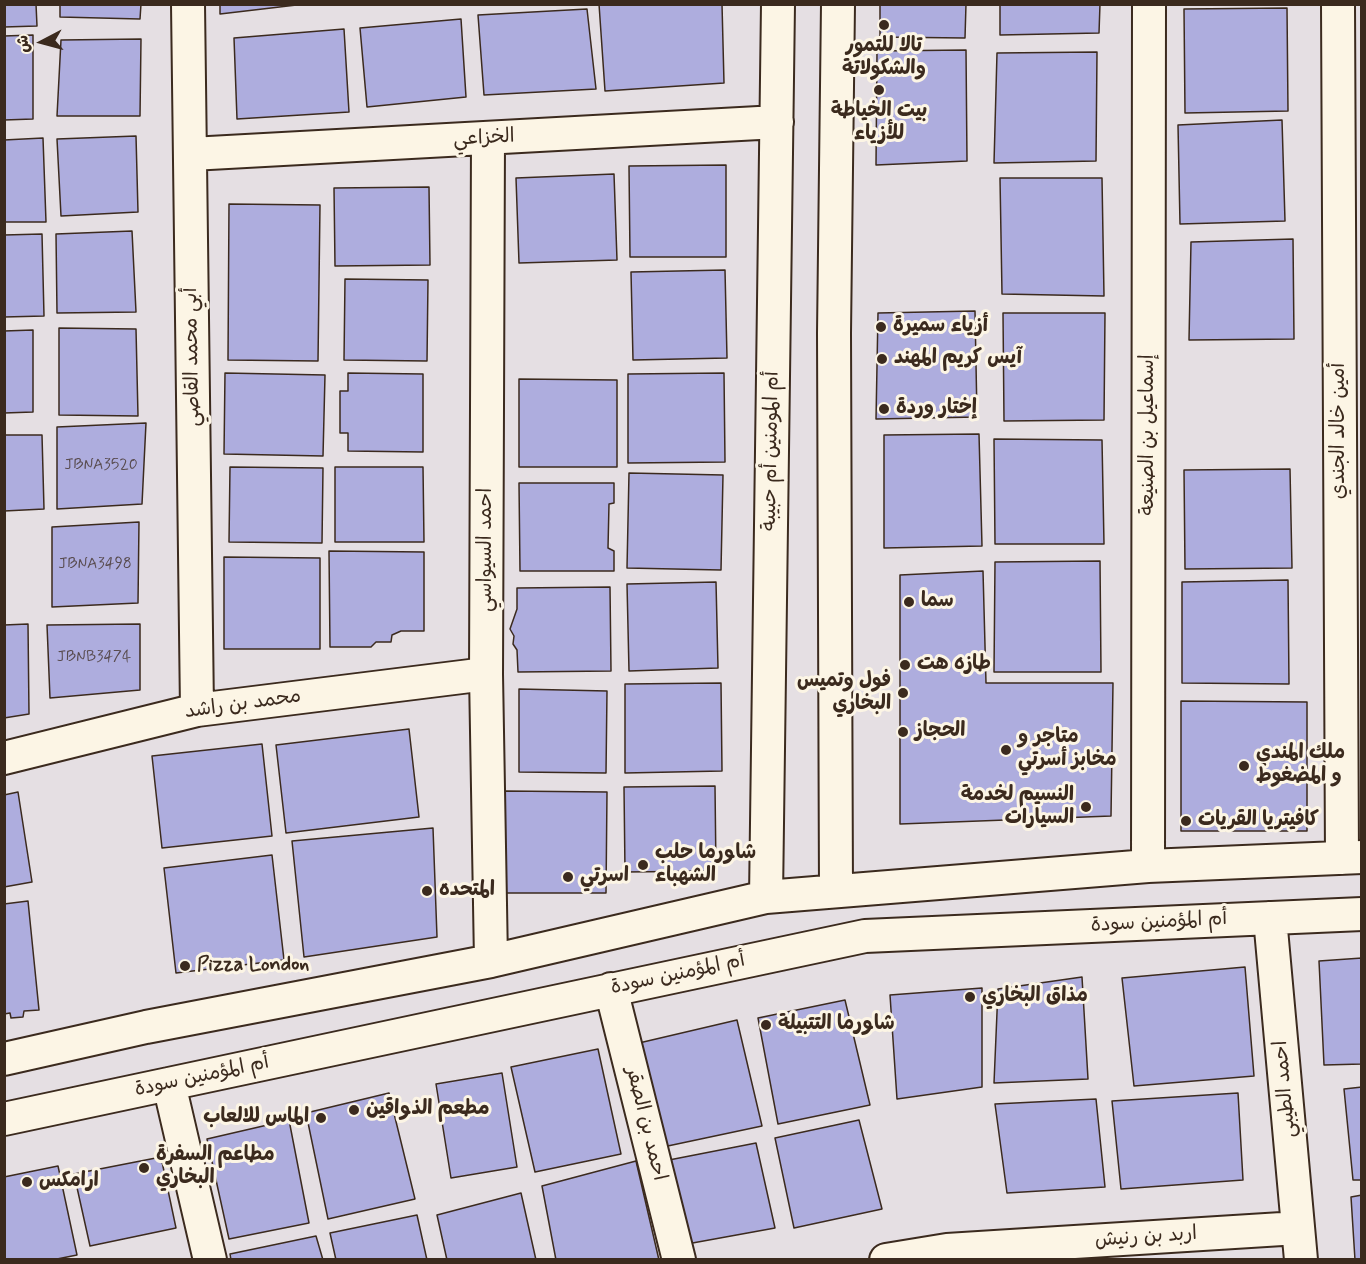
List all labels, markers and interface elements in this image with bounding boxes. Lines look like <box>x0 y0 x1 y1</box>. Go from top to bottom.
north arrow <box>12 12 72 72</box>
marker: تالا للتمور والشكولاتة <box>877 18 891 32</box>
text: ش <box>12 34 35 54</box>
place label: تالا للتمور والشكولاتة <box>842 35 926 82</box>
marker: بيت الخياطة للأزياء <box>872 83 886 97</box>
place label: بيت الخياطة للأزياء <box>831 100 927 147</box>
street label: الخزاعي <box>453 125 515 153</box>
street label: أبي محمد القاصي <box>180 287 206 427</box>
place label: أزياء سميرة <box>893 315 988 339</box>
marker: أزياء سميرة <box>874 320 888 334</box>
place label: آيس كريم المهند <box>894 347 1022 371</box>
marker: آيس كريم المهند <box>875 352 889 366</box>
street label: إسماعيل بن الصنيعة <box>1137 354 1161 516</box>
street label: أمين خالد الجندي <box>1328 363 1352 499</box>
street label: أم المومنين أم حبيبة <box>759 371 785 531</box>
place label: إختار وردة <box>896 397 977 421</box>
marker: إختار وردة <box>877 402 891 416</box>
house number: JBNA3520 <box>64 456 138 476</box>
street label: احمد السيواسي <box>475 488 499 612</box>
house number: JBNA3498 <box>58 555 132 575</box>
place label: سما <box>921 590 954 614</box>
marker: سما <box>902 595 916 609</box>
house number: JBNB3474 <box>57 648 131 668</box>
place label: طازه هت <box>917 653 991 677</box>
marker: طازه هت <box>898 658 912 672</box>
place label: فول وتميس البخاري <box>797 670 891 717</box>
street label: محمد بن راشد <box>183 685 303 725</box>
marker: فول وتميس البخاري <box>896 686 910 700</box>
place label: الحجاز <box>915 720 965 744</box>
marker: الحجاز <box>896 725 910 739</box>
place label: متاجر و مخابز أسرتي <box>1018 726 1117 773</box>
place label: ملك المندي و المضغوط <box>1256 742 1345 789</box>
marker: متاجر و مخابز أسرتي <box>999 743 1013 757</box>
marker: ملك المندي و المضغوط <box>1237 759 1251 773</box>
place label: النسيم لخدمة السيارات <box>961 784 1074 831</box>
marker: النسيم لخدمة السيارات <box>1079 800 1093 814</box>
place label: كافيتريا القريات <box>1198 809 1319 833</box>
marker: كافيتريا القريات <box>1179 814 1193 828</box>
place label: شاورما حلب الشهباء <box>655 842 756 889</box>
marker: شاورما حلب الشهباء <box>636 858 650 872</box>
place label: اسرتي <box>580 865 629 889</box>
marker: اسرتي <box>561 870 575 884</box>
place label: المتحده <box>439 879 495 903</box>
marker: المتحده <box>420 884 434 898</box>
street label: أم المؤمنين سودة <box>1090 907 1228 939</box>
street label: أم المؤمنين سودة <box>609 949 747 1001</box>
place label: Pizza London <box>197 954 309 978</box>
marker: Pizza London <box>178 959 192 973</box>
place label: مذاق البخاري <box>982 985 1088 1009</box>
marker: مذاق البخاري <box>963 990 977 1004</box>
place label: شاورما التتبيلة <box>778 1013 895 1037</box>
marker: شاورما التتبيلة <box>759 1018 773 1032</box>
street label: احمد الطيبي <box>1270 1039 1302 1139</box>
street label: أم المؤمنين سودة <box>133 1051 271 1103</box>
street label: احمد بن الصقر <box>619 1064 671 1184</box>
place label: مطعم الذواقين <box>366 1098 489 1122</box>
marker: مطعم الذواقين <box>347 1103 361 1117</box>
place label: الماس للالعاب <box>203 1106 309 1130</box>
marker: الماس للالعاب <box>314 1111 328 1125</box>
place label: مطاعم السفرة البخاري <box>156 1144 275 1191</box>
marker: مطاعم السفرة البخاري <box>137 1161 151 1175</box>
place label: ارامكس <box>39 1170 99 1194</box>
marker: ارامكس <box>20 1175 34 1189</box>
street label: اربد بن رنيش <box>1094 1222 1198 1254</box>

